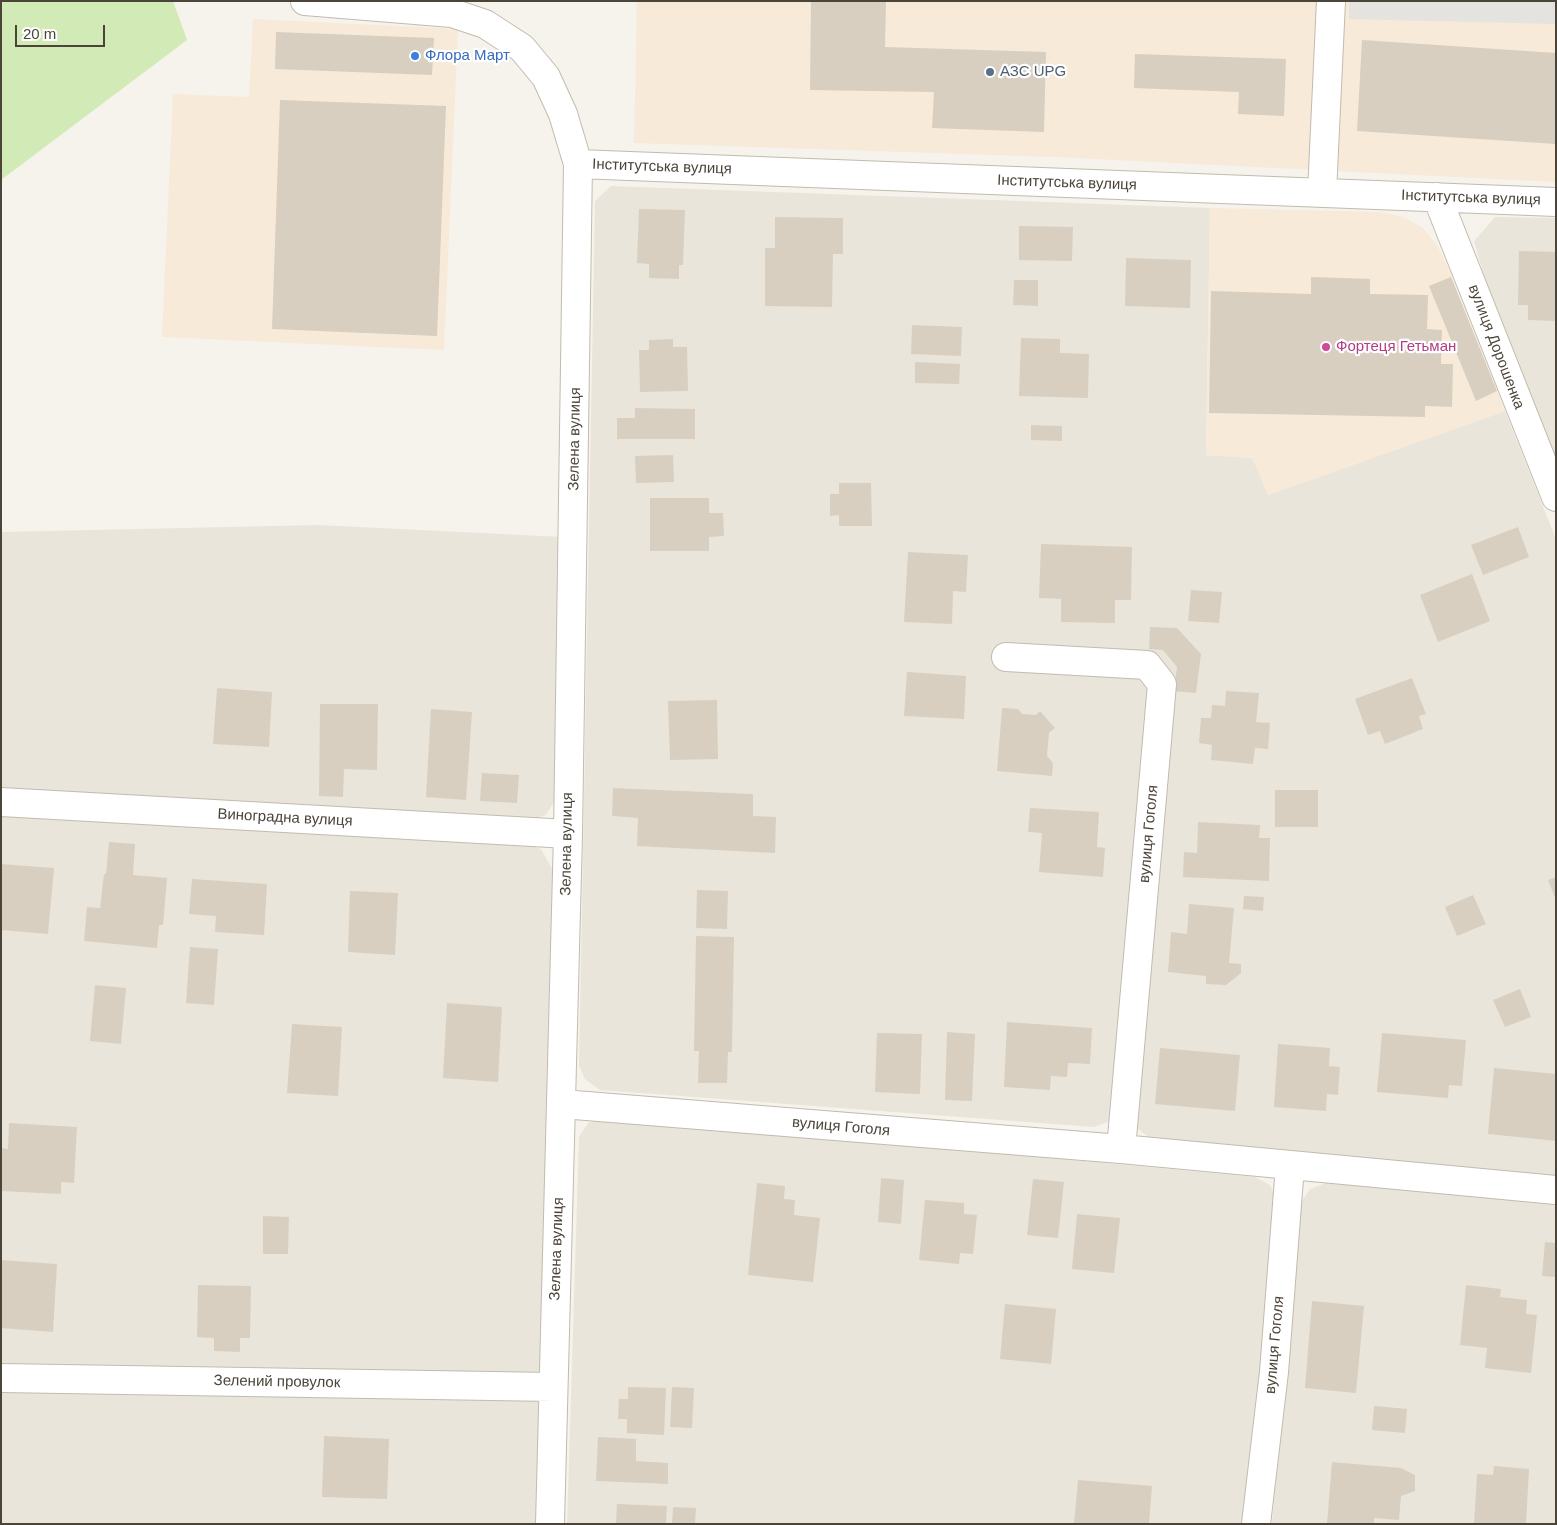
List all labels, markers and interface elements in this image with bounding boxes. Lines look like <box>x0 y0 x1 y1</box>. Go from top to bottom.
scale bar <box>18 15 108 47</box>
text: 20 m <box>23 25 56 42</box>
place label: Флора Март <box>425 47 510 65</box>
marker: Флора Март <box>409 50 421 62</box>
place label: АЗС UPG <box>1000 63 1066 81</box>
marker: АЗС UPG <box>984 66 996 78</box>
street label: Інститутська вулиця <box>592 156 732 178</box>
street label: Інститутська вулиця <box>997 172 1137 194</box>
street label: Інститутська вулиця <box>1401 187 1541 209</box>
street label: вулиця Дорошенка <box>1464 282 1528 412</box>
place label: Фортеця Гетьман <box>1336 338 1456 356</box>
marker: Фортеця Гетьман <box>1320 341 1332 353</box>
street label: Зелена вулиця <box>565 387 585 491</box>
street label: вулиця Гоголя <box>1136 784 1162 884</box>
street label: Зелена вулиця <box>557 792 577 896</box>
street label: Виноградна вулиця <box>217 805 353 831</box>
street label: вулиця Гоголя <box>791 1114 891 1140</box>
street label: Зелена вулиця <box>546 1197 568 1301</box>
street label: вулиця Гоголя <box>1262 1295 1288 1395</box>
street label: Зелений провулок <box>214 1372 340 1392</box>

